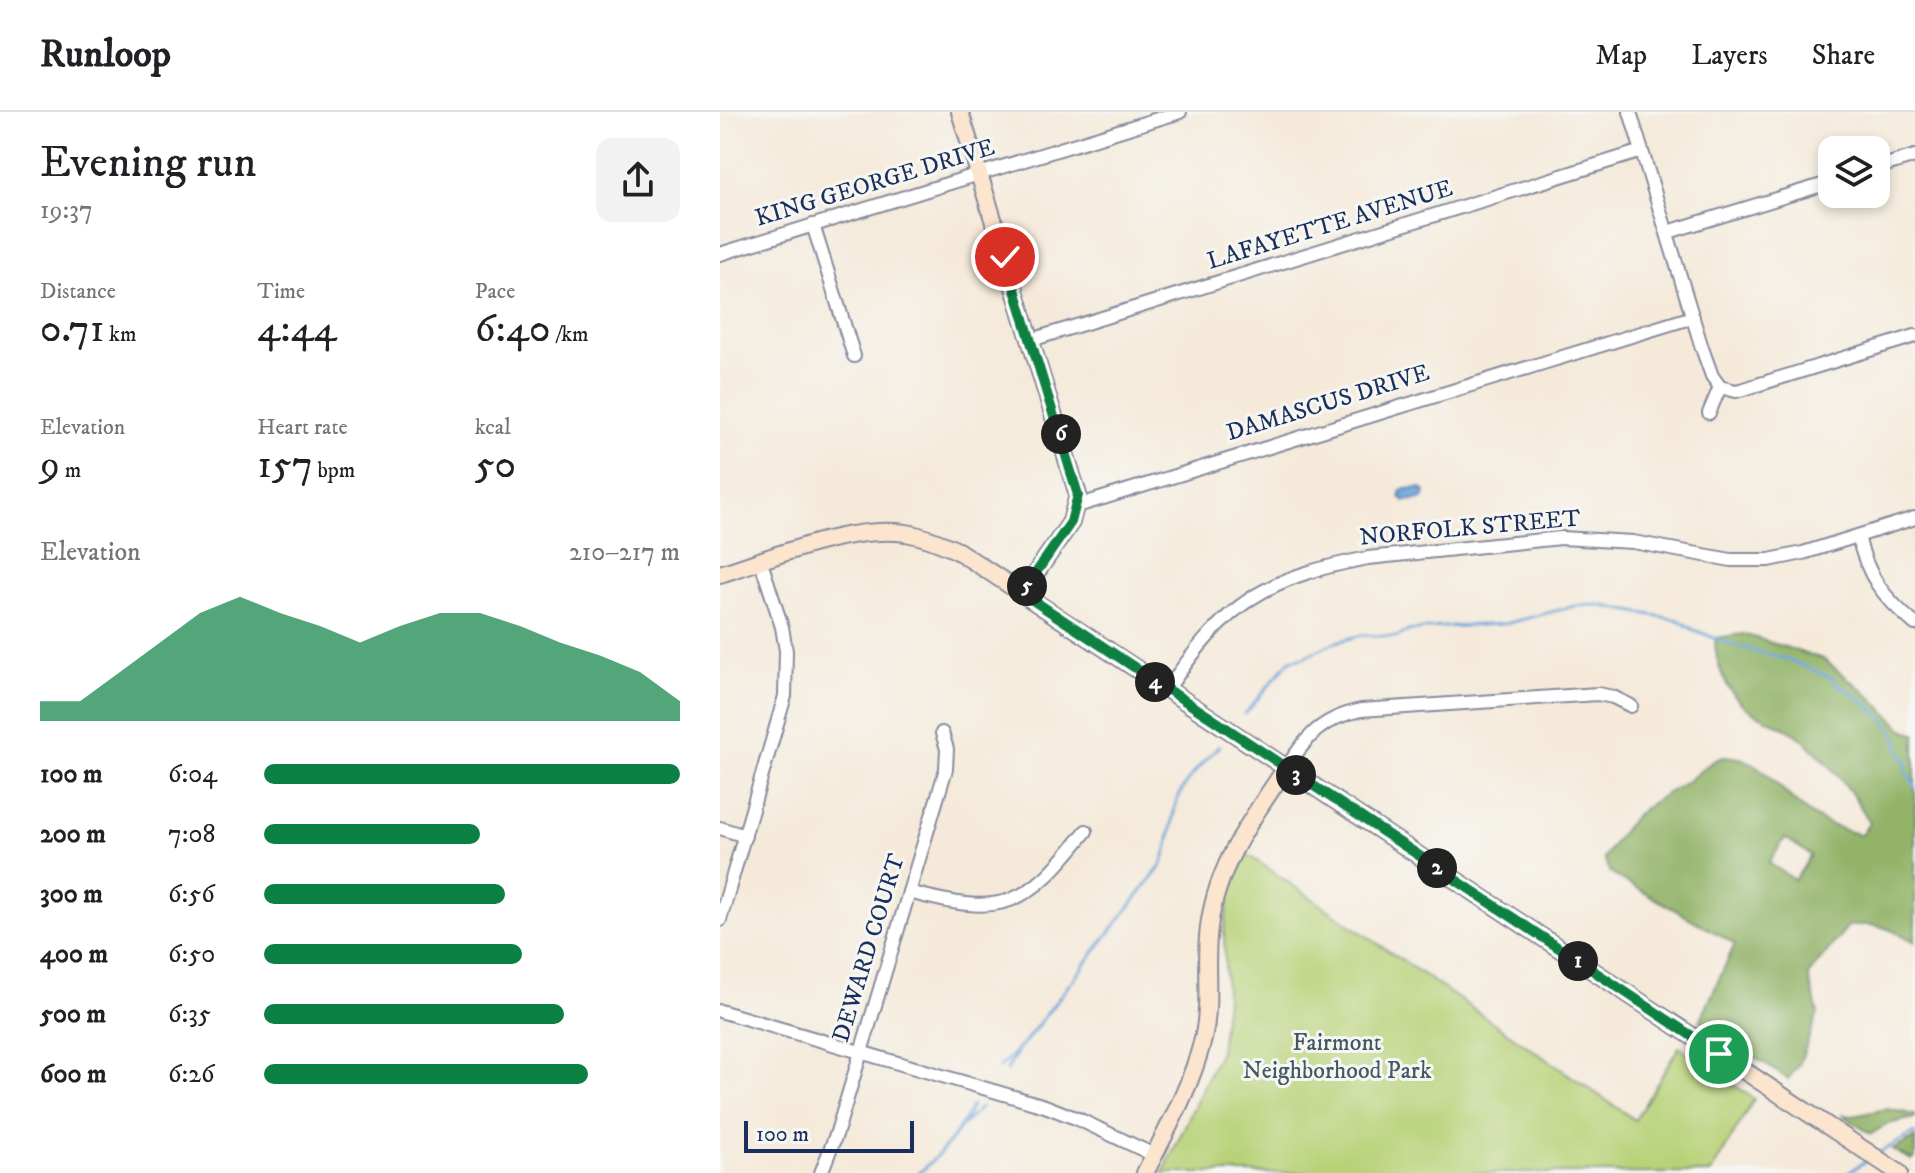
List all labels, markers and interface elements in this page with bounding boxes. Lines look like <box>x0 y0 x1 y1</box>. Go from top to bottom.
text: Runloop <box>40 31 171 79</box>
text: Map <box>1596 38 1647 73</box>
text: Layers <box>1691 38 1768 73</box>
text: Share <box>1812 38 1875 73</box>
street label: KING GEORGE DRIVE <box>752 132 998 234</box>
text: Evening run <box>40 136 257 191</box>
map controls <box>1818 136 1890 208</box>
button: layers <box>1818 136 1890 208</box>
button: share <box>596 138 680 222</box>
street label: LAFAYETTE AVENUE <box>1204 173 1456 277</box>
text: 19:37 <box>40 194 93 227</box>
pin <box>971 223 1039 291</box>
icon: check <box>983 235 1027 279</box>
text: Distance <box>40 278 116 305</box>
text: Time <box>257 278 305 305</box>
text: Pace <box>475 278 515 305</box>
text: 0.71 <box>40 305 104 355</box>
text: 4:44 <box>257 305 337 355</box>
text: 6:40 <box>475 305 550 355</box>
text: km <box>104 321 137 348</box>
text: /km <box>550 321 589 348</box>
street label: DAMASCUS DRIVE <box>1223 358 1433 448</box>
text: Elevation <box>40 414 125 441</box>
text: Heart rate <box>257 414 348 441</box>
text: kcal <box>475 414 511 441</box>
pin: 6 <box>1041 414 1081 454</box>
text: 6 <box>1055 420 1067 447</box>
text: 9 <box>40 441 60 491</box>
text: 157 <box>257 441 313 491</box>
text: 50 <box>475 441 516 491</box>
text: m <box>60 457 81 484</box>
text: bpm <box>313 457 355 484</box>
street label: NORFOLK STREET <box>1358 503 1582 553</box>
text: Elevation <box>40 536 141 569</box>
text: 210–217 m <box>569 536 680 569</box>
pin: 5 <box>1007 566 1047 606</box>
text: 5 <box>1022 572 1032 599</box>
pin: 4 <box>1135 662 1175 702</box>
text: 4 <box>1149 668 1161 695</box>
pin: 3 <box>1276 755 1316 795</box>
text: 100 m <box>40 758 103 791</box>
text: 6:04 <box>168 758 217 791</box>
text: 3 <box>1292 761 1300 788</box>
text: 200 m <box>40 818 106 851</box>
text: 7:08 <box>168 818 215 851</box>
pin: 2 <box>1417 848 1457 888</box>
street label: DEWARD COURT <box>826 850 912 1046</box>
text: 2 <box>1432 854 1442 881</box>
text: 300 m <box>40 878 103 911</box>
text: 6:56 <box>168 878 215 911</box>
text: 400 m <box>40 938 108 971</box>
text: 6:50 <box>168 938 215 971</box>
pin: 1 <box>1558 941 1598 981</box>
text: 1 <box>1574 947 1582 974</box>
text: 500 m <box>40 998 106 1031</box>
text: 6:35 <box>168 998 211 1031</box>
pin <box>1685 1020 1753 1088</box>
park label: Fairmont Neighborhood Park <box>1242 1028 1432 1086</box>
icon: arrive <box>1697 1032 1741 1076</box>
text: 600 m <box>40 1058 107 1091</box>
text: 6:26 <box>168 1058 215 1091</box>
scale bar <box>744 1117 914 1153</box>
text: 100 m <box>756 1121 809 1148</box>

